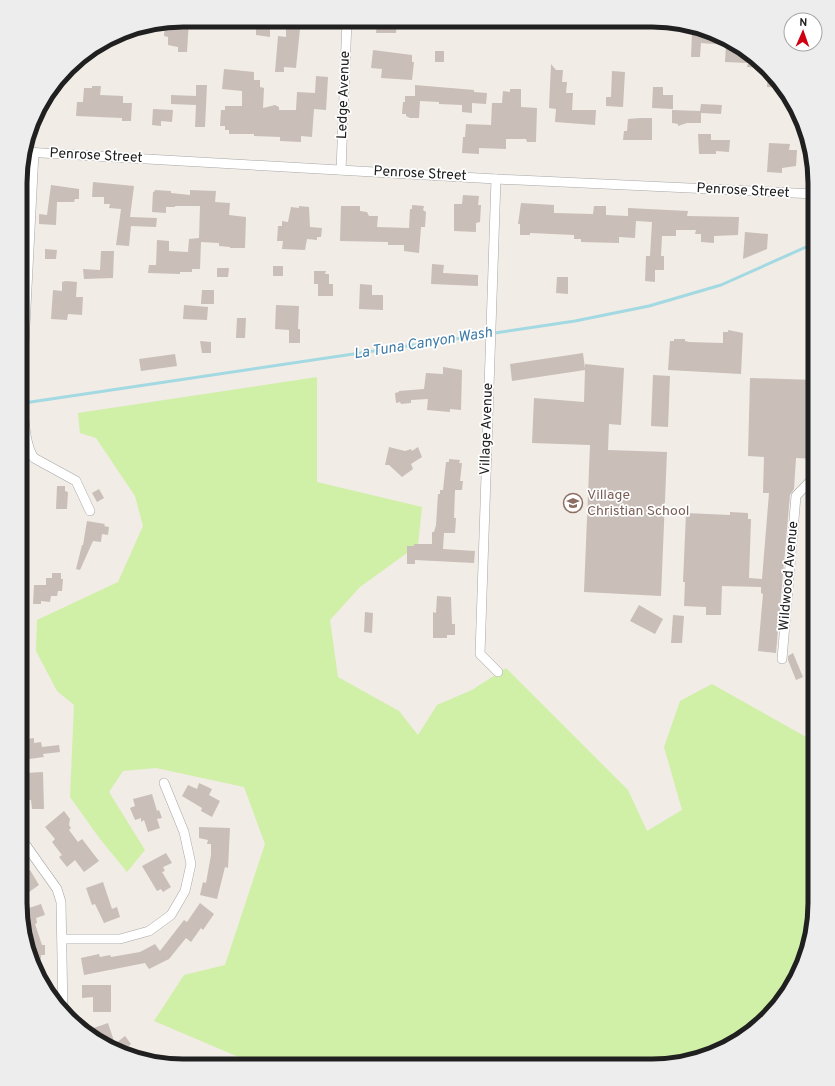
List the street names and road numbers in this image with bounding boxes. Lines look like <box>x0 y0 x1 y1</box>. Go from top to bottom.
street label: Ledge Avenue <box>334 51 354 139</box>
street label: Penrose Street <box>49 145 143 167</box>
street label: Penrose Street <box>373 163 467 185</box>
street label: Penrose Street <box>696 180 790 202</box>
street label: Village Avenue <box>477 382 497 476</box>
street label: Wildwood Avenue <box>776 520 802 632</box>

